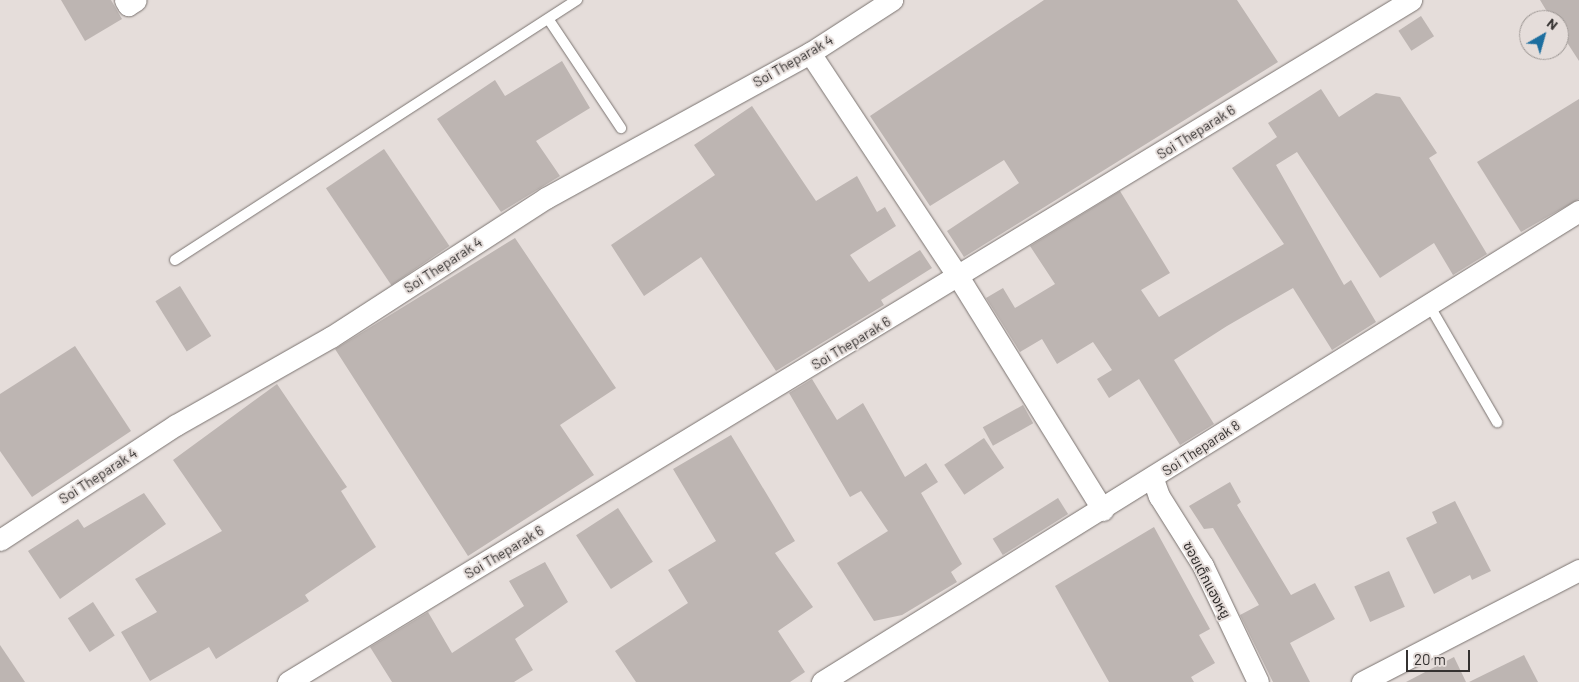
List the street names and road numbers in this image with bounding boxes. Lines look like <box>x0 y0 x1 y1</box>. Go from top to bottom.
street label: Soi Theparak 4 <box>750 31 836 91</box>
street label: Soi Theparak 6 <box>1154 101 1238 163</box>
street label: Soi Theparak 4 <box>401 234 485 296</box>
street label: Soi Theparak 6 <box>808 313 894 373</box>
street label: Soi Theparak 8 <box>1159 417 1243 479</box>
street label: Soi Theparak 4 <box>56 445 140 507</box>
street label: Soi Theparak 6 <box>461 522 547 582</box>
street label: ซอยเต็กแฮงหยู <box>1180 538 1234 622</box>

